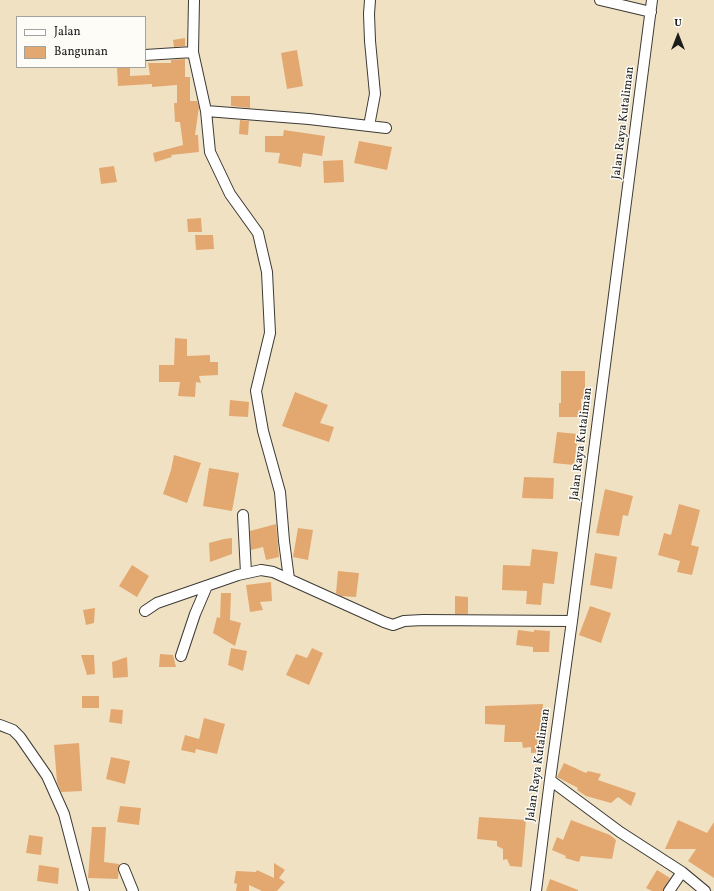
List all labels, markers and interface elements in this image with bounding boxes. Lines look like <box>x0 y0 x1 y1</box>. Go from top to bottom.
legend <box>16 16 146 68</box>
north arrow <box>658 16 698 56</box>
text: U <box>674 16 682 31</box>
text: Jalan <box>54 24 81 40</box>
text: Bangunan <box>54 44 108 60</box>
street label: Jalan Raya Kutaliman <box>610 66 638 180</box>
street label: Jalan Raya Kutaliman <box>568 387 596 501</box>
street label: Jalan Raya Kutaliman <box>524 708 554 822</box>

